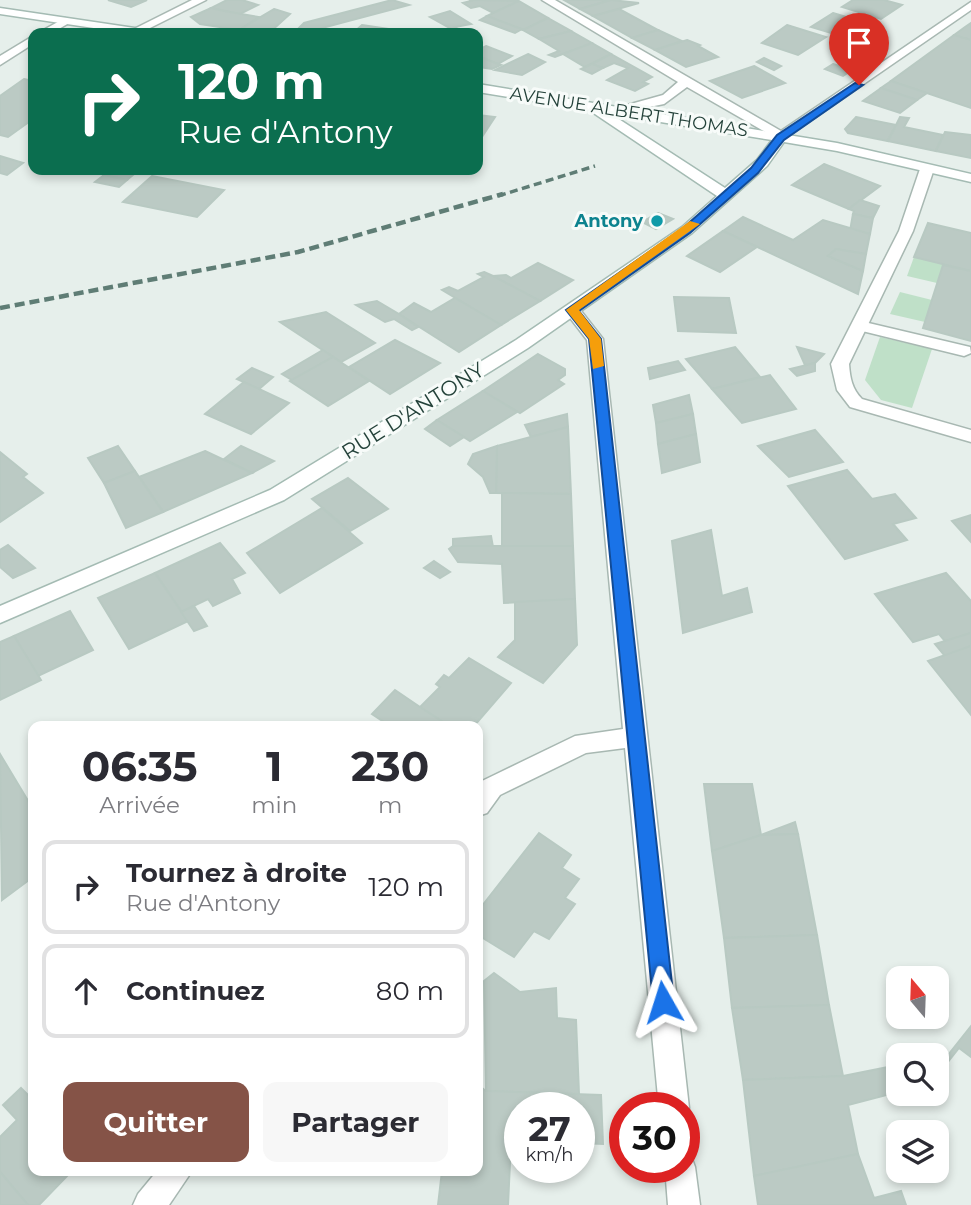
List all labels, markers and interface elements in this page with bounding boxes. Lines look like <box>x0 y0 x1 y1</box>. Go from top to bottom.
pin <box>829 13 889 85</box>
icon: arrive <box>840 24 878 62</box>
text: 120 m <box>178 52 325 111</box>
icon: right <box>63 56 154 147</box>
street label: AVENUE ALBERT THOMAS <box>509 82 749 142</box>
text: Rue d'Antony <box>178 112 393 151</box>
place label: Antony <box>573 210 643 232</box>
marker: Antony <box>649 213 665 229</box>
street label: RUE D'ANTONY <box>337 356 489 464</box>
text: 06:35 <box>82 740 197 792</box>
text: 1 <box>266 740 282 792</box>
text: 230 <box>351 740 429 792</box>
text: Arrivée <box>99 791 180 819</box>
text: min <box>251 791 297 819</box>
text: m <box>378 791 402 819</box>
text: Tournez à droite <box>126 857 347 889</box>
icon: right <box>67 868 105 906</box>
text: 120 m <box>368 871 444 903</box>
text: Rue d'Antony <box>126 889 280 917</box>
position arrow <box>626 965 700 1039</box>
north arrow <box>886 966 948 1029</box>
map controls <box>886 966 949 1183</box>
icon: ahead <box>67 972 105 1010</box>
text: Continuez <box>126 975 265 1007</box>
text: 80 m <box>376 975 444 1007</box>
button: search <box>886 1043 949 1106</box>
button: Quitter <box>63 1082 249 1162</box>
button: Partager <box>263 1082 448 1162</box>
speed limit sign: 30 <box>609 1092 700 1183</box>
text: 27 <box>528 1107 571 1150</box>
button: layers <box>886 1120 949 1183</box>
text: km/h <box>525 1144 574 1166</box>

